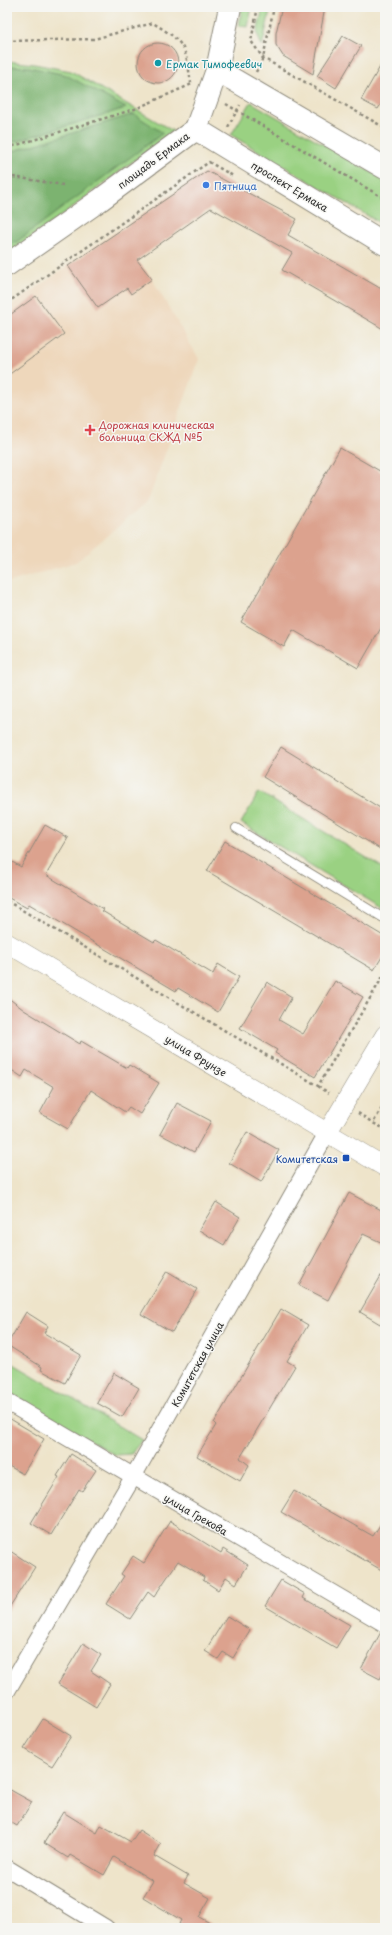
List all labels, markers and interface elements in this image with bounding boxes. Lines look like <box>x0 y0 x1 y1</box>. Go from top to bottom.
place label: Ермак Тимофеевич <box>166 56 262 71</box>
marker: Ермак Тимофеевич <box>153 58 163 68</box>
street label: площадь Ермака <box>114 128 193 192</box>
street label: проспект Ермака <box>249 157 332 215</box>
place label: Пятница <box>214 178 258 193</box>
marker: Пятница <box>201 180 211 190</box>
place label: Дорожная клиническая больница СКЖД №5 <box>98 417 215 444</box>
marker: Дорожная клиническая больница СКЖД №5 <box>84 424 96 436</box>
street label: улица Фрунзе <box>162 1031 230 1079</box>
place label: Комитетская <box>276 1151 338 1166</box>
marker: Комитетская <box>341 1153 351 1163</box>
street label: Комитетская улица <box>167 1318 227 1409</box>
street label: улица Грекова <box>161 1490 231 1539</box>

